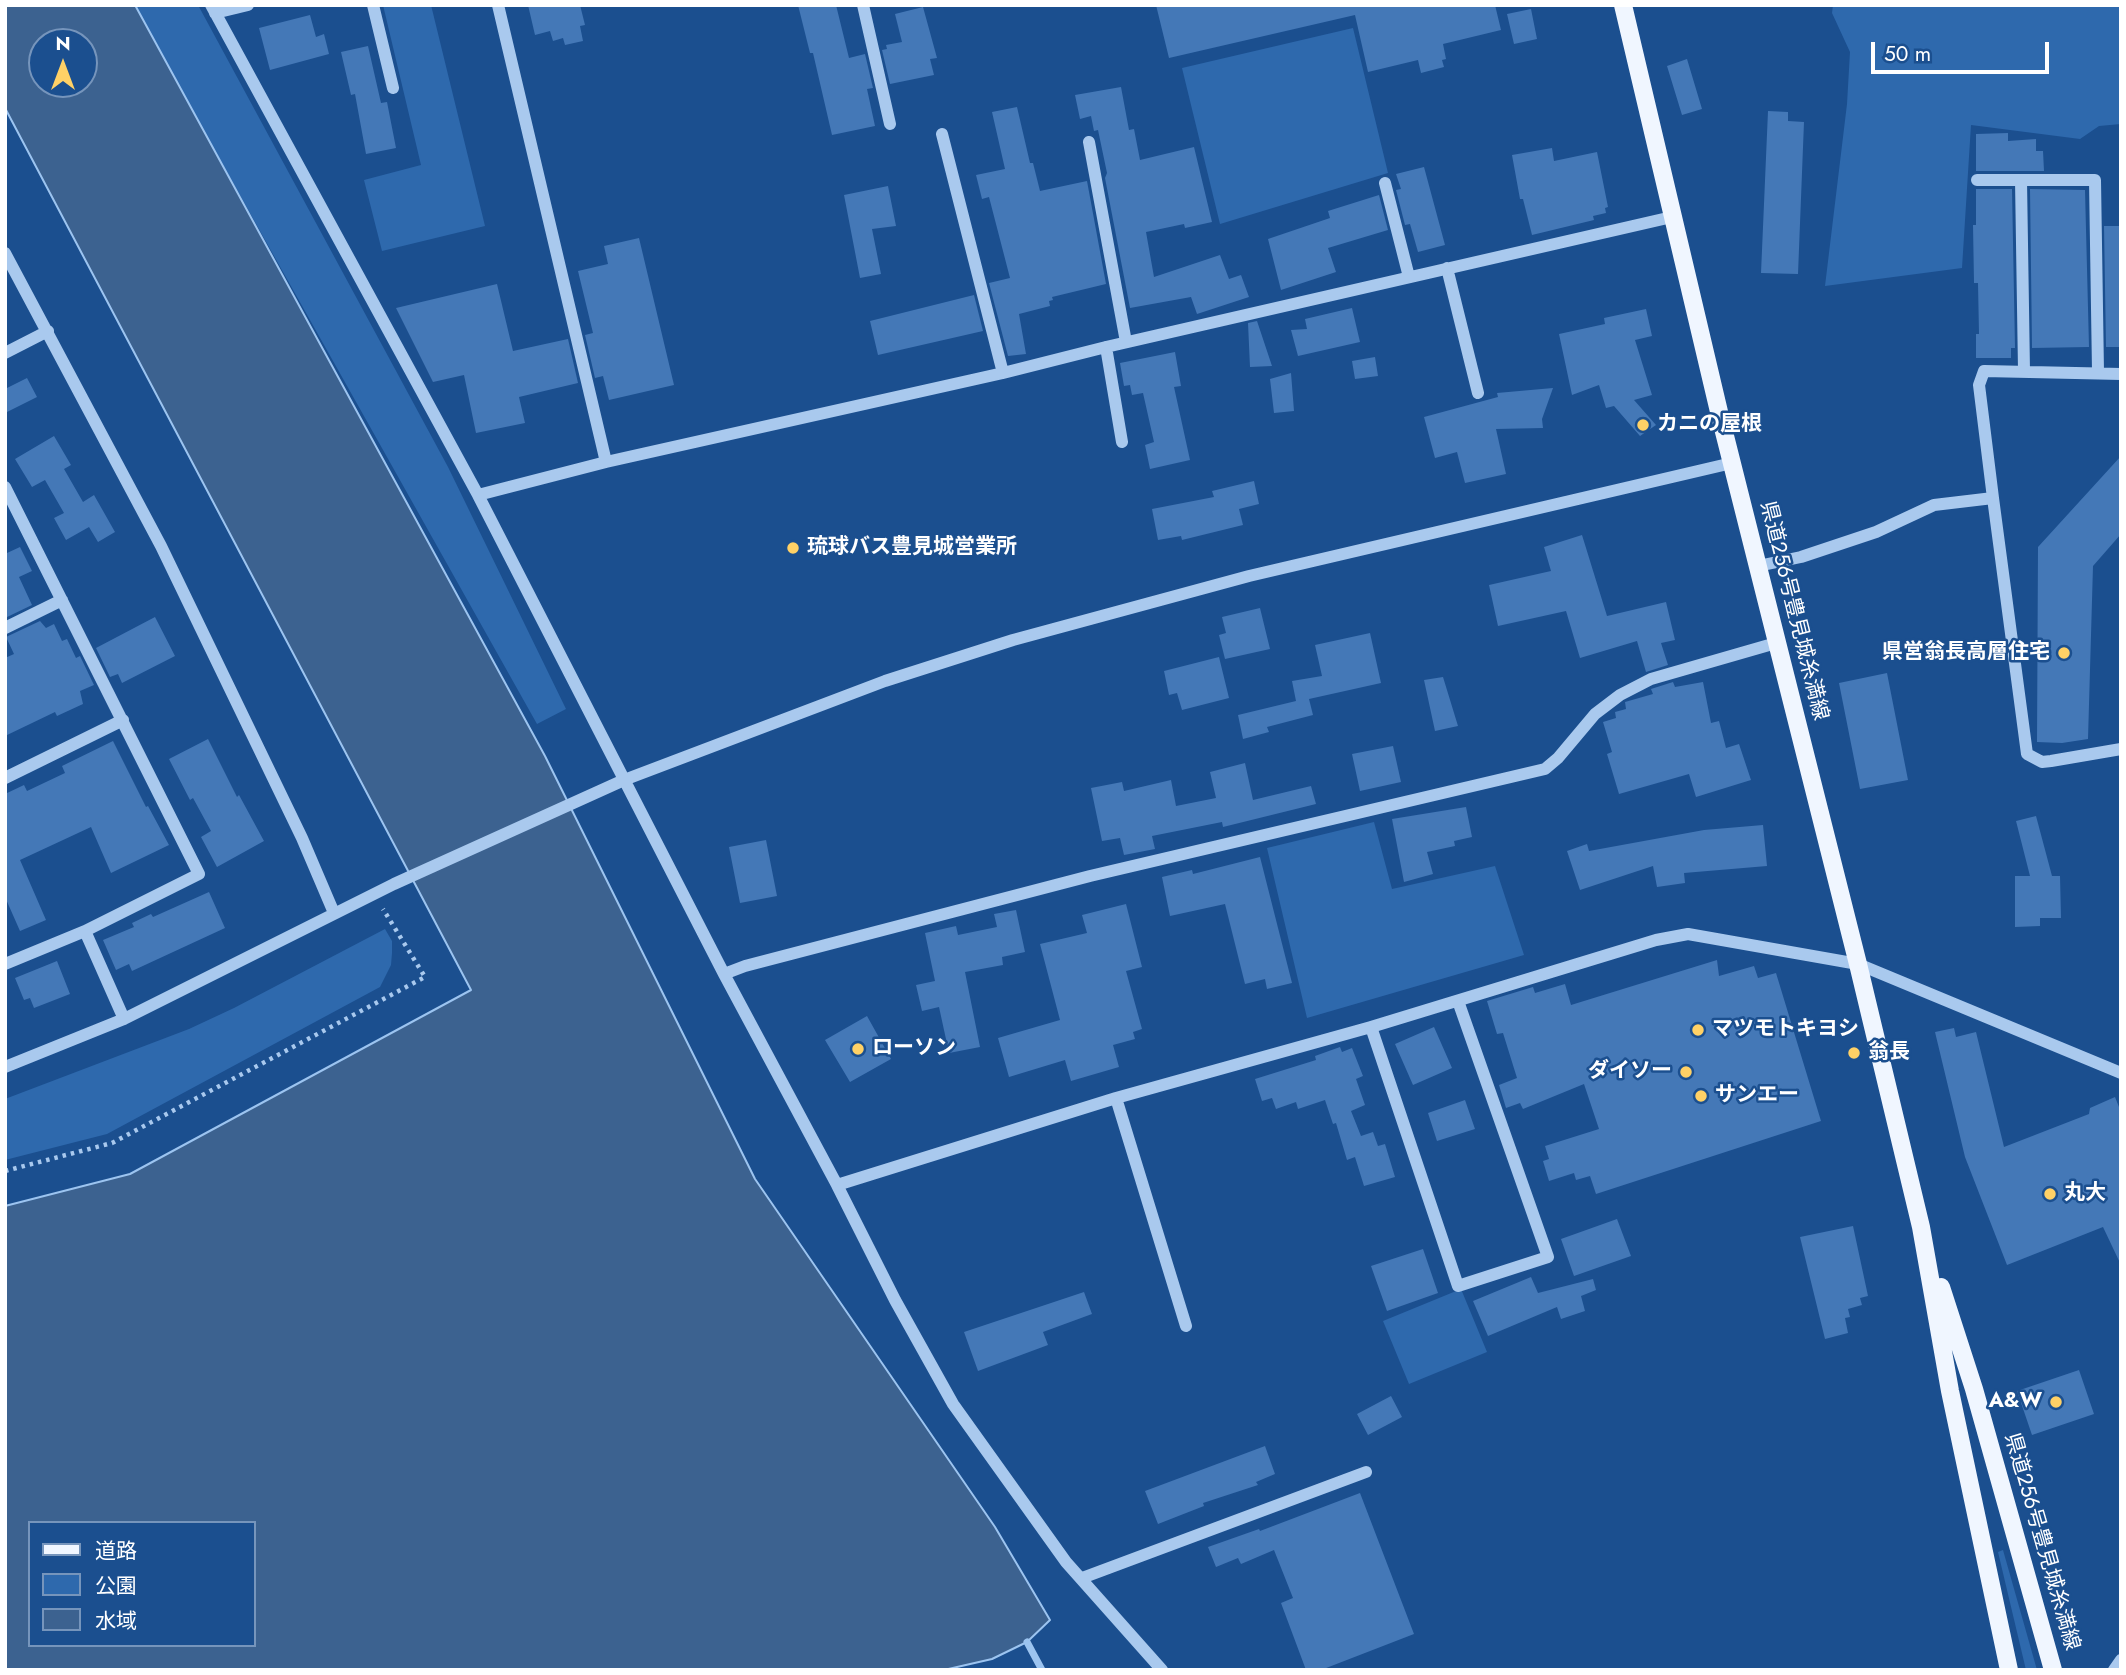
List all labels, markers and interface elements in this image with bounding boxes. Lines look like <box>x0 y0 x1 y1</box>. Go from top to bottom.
north arrow <box>28 28 98 98</box>
scale bar <box>1874 28 2052 72</box>
text: N <box>55 30 71 57</box>
text: 50 m <box>1884 39 1931 69</box>
place label: カニの屋根 <box>1657 412 1762 438</box>
marker: カニの屋根 <box>1635 417 1651 433</box>
street label: 県道256号豊見城糸満線 <box>1754 499 1832 723</box>
place label: 琉球バス豊見城営業所 <box>807 535 1017 561</box>
marker: 琉球バス豊見城営業所 <box>785 540 801 556</box>
place label: 県営翁長高層住宅 <box>1882 640 2050 666</box>
marker: 県営翁長高層住宅 <box>2056 645 2072 661</box>
place label: マツモトキヨシ <box>1712 1017 1859 1043</box>
marker: マツモトキヨシ <box>1690 1022 1706 1038</box>
place label: ローソン <box>872 1036 956 1062</box>
place label: 翁長 <box>1868 1040 1910 1066</box>
marker: ローソン <box>850 1041 866 1057</box>
marker: 翁長 <box>1846 1045 1862 1061</box>
place label: ダイソー <box>1588 1059 1672 1085</box>
marker: ダイソー <box>1678 1064 1694 1080</box>
place label: サンエー <box>1715 1083 1799 1109</box>
marker: サンエー <box>1693 1088 1709 1104</box>
place label: 丸大 <box>2064 1181 2106 1207</box>
marker: 丸大 <box>2042 1186 2058 1202</box>
place label: A&W <box>1988 1389 2042 1415</box>
marker: A&W <box>2048 1394 2064 1410</box>
street label: 県道256号豊見城糸満線 <box>1998 1430 2084 1654</box>
legend <box>28 1521 256 1647</box>
text: 道路 <box>95 1536 137 1566</box>
text: 公園 <box>95 1571 137 1601</box>
text: 水域 <box>95 1606 137 1636</box>

